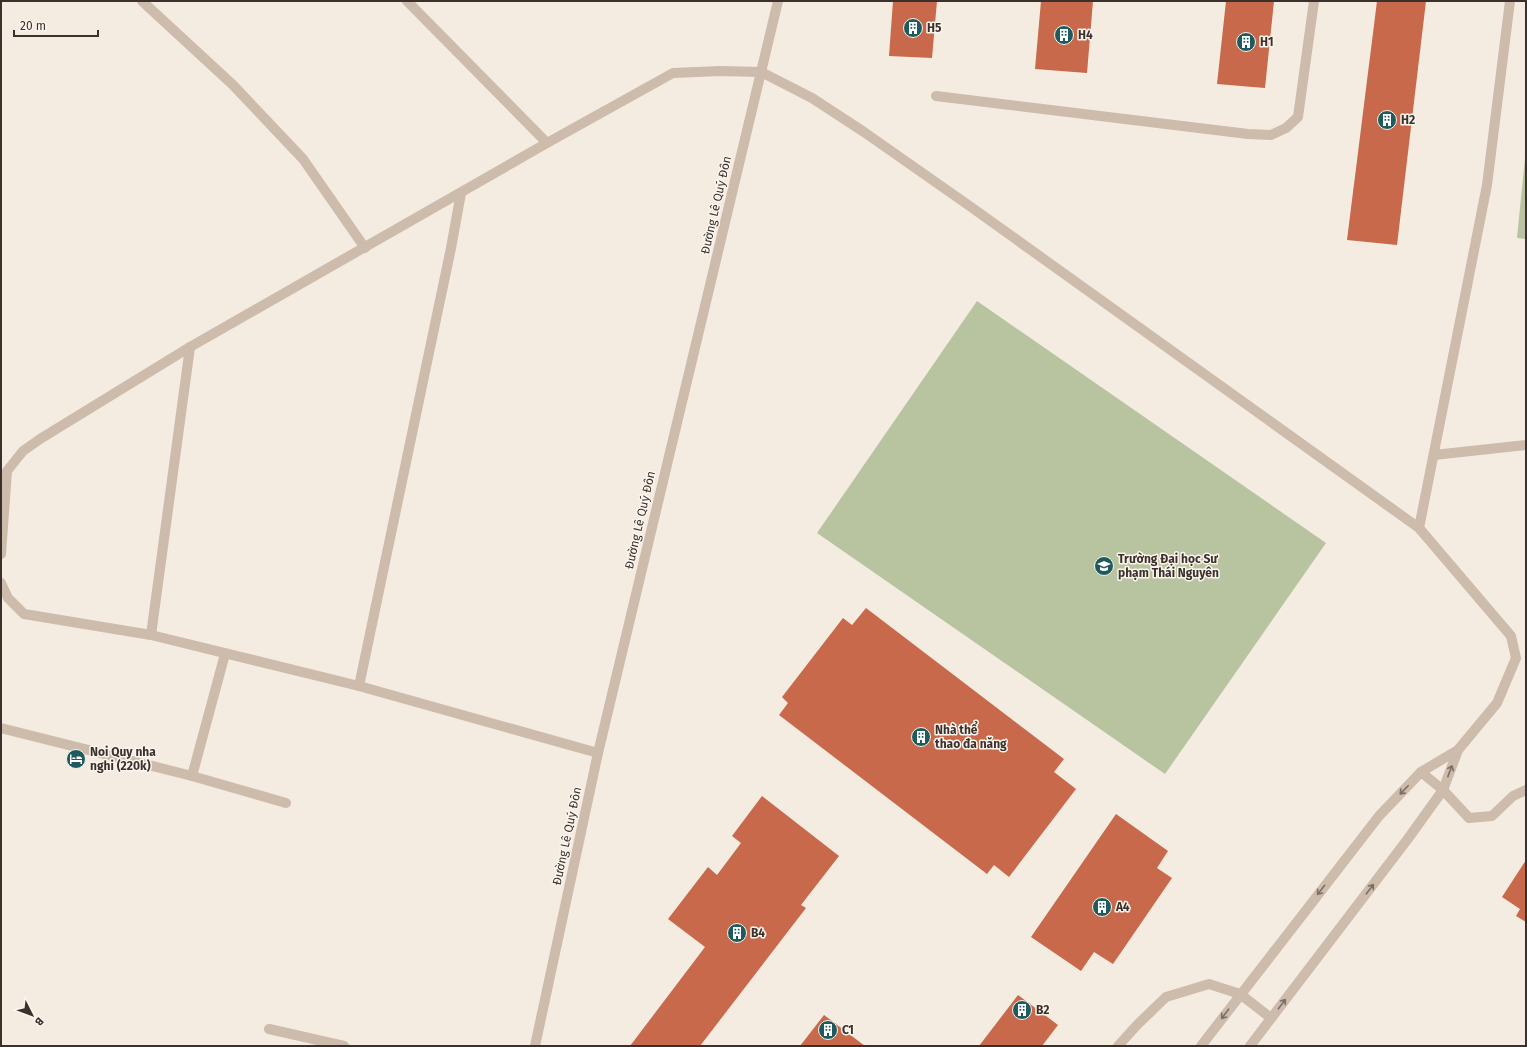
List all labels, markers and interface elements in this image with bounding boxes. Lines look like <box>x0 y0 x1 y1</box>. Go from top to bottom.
scale bar <box>14 12 98 38</box>
building icon: H5 <box>902 17 924 39</box>
text: 20 m <box>20 19 46 33</box>
place label: H5 <box>927 21 942 35</box>
building icon: H4 <box>1053 24 1075 46</box>
place label: H4 <box>1078 28 1093 42</box>
building icon: H1 <box>1235 31 1257 53</box>
place label: H1 <box>1260 35 1274 49</box>
building icon: H2 <box>1376 109 1398 131</box>
place label: H2 <box>1401 113 1415 127</box>
street label: Đường Lê Quý Đôn <box>698 155 734 255</box>
street label: Đường Lê Quý Đôn <box>622 470 658 570</box>
place label: Trường Đại học Sư phạm Thái Nguyên <box>1118 552 1219 580</box>
school or university icon: Trường Đại học Sư phạm Thái Nguyên <box>1093 555 1115 577</box>
place label: Nhà thể thao đa năng <box>935 721 1007 751</box>
building icon: Nhà thể thao đa năng <box>910 726 932 748</box>
place label: Noi Quy nha nghi (220k) <box>90 745 156 773</box>
hotel icon: Noi Quy nha nghi (220k) <box>65 748 87 770</box>
one-way arrow <box>1447 765 1455 777</box>
one-way arrow <box>1400 785 1409 795</box>
street label: Đường Lê Quý Đôn <box>550 786 584 886</box>
one-way arrow <box>1317 884 1326 895</box>
one-way arrow <box>1365 884 1374 895</box>
building icon: A4 <box>1091 896 1113 918</box>
place label: A4 <box>1115 900 1130 914</box>
building icon: B4 <box>726 922 748 944</box>
place label: B4 <box>751 926 765 940</box>
north arrow <box>12 995 52 1035</box>
one-way arrow <box>1278 998 1287 1009</box>
building icon: B2 <box>1011 999 1033 1021</box>
place label: B2 <box>1036 1003 1049 1017</box>
one-way arrow <box>1220 1009 1229 1020</box>
text: B <box>32 1014 46 1028</box>
building icon: C1 <box>817 1019 839 1041</box>
place label: C1 <box>842 1023 854 1037</box>

